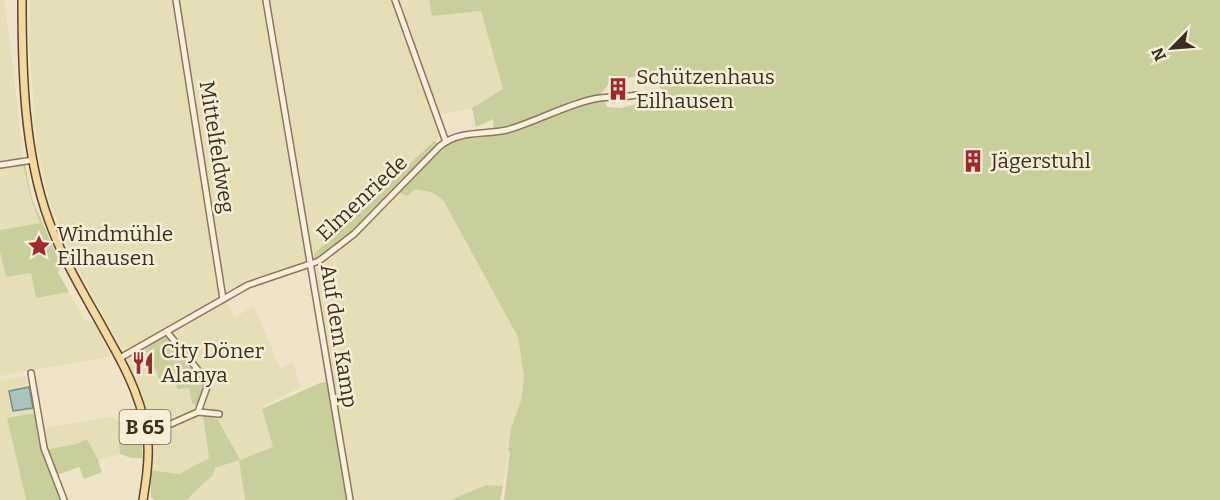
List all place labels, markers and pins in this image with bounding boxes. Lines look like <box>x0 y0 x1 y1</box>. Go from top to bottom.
place label: Schützenhaus Eilhausen <box>636 64 775 114</box>
building icon: Schützenhaus Eilhausen <box>605 76 631 102</box>
building icon: Jägerstuhl <box>960 148 986 174</box>
place label: Jägerstuhl <box>990 148 1091 174</box>
place label: Windmühle Eilhausen <box>57 221 173 271</box>
place icon: Windmühle Eilhausen <box>26 233 52 259</box>
place label: City Döner Alanya <box>161 338 264 388</box>
restaurant icon: City Döner Alanya <box>130 350 156 376</box>

